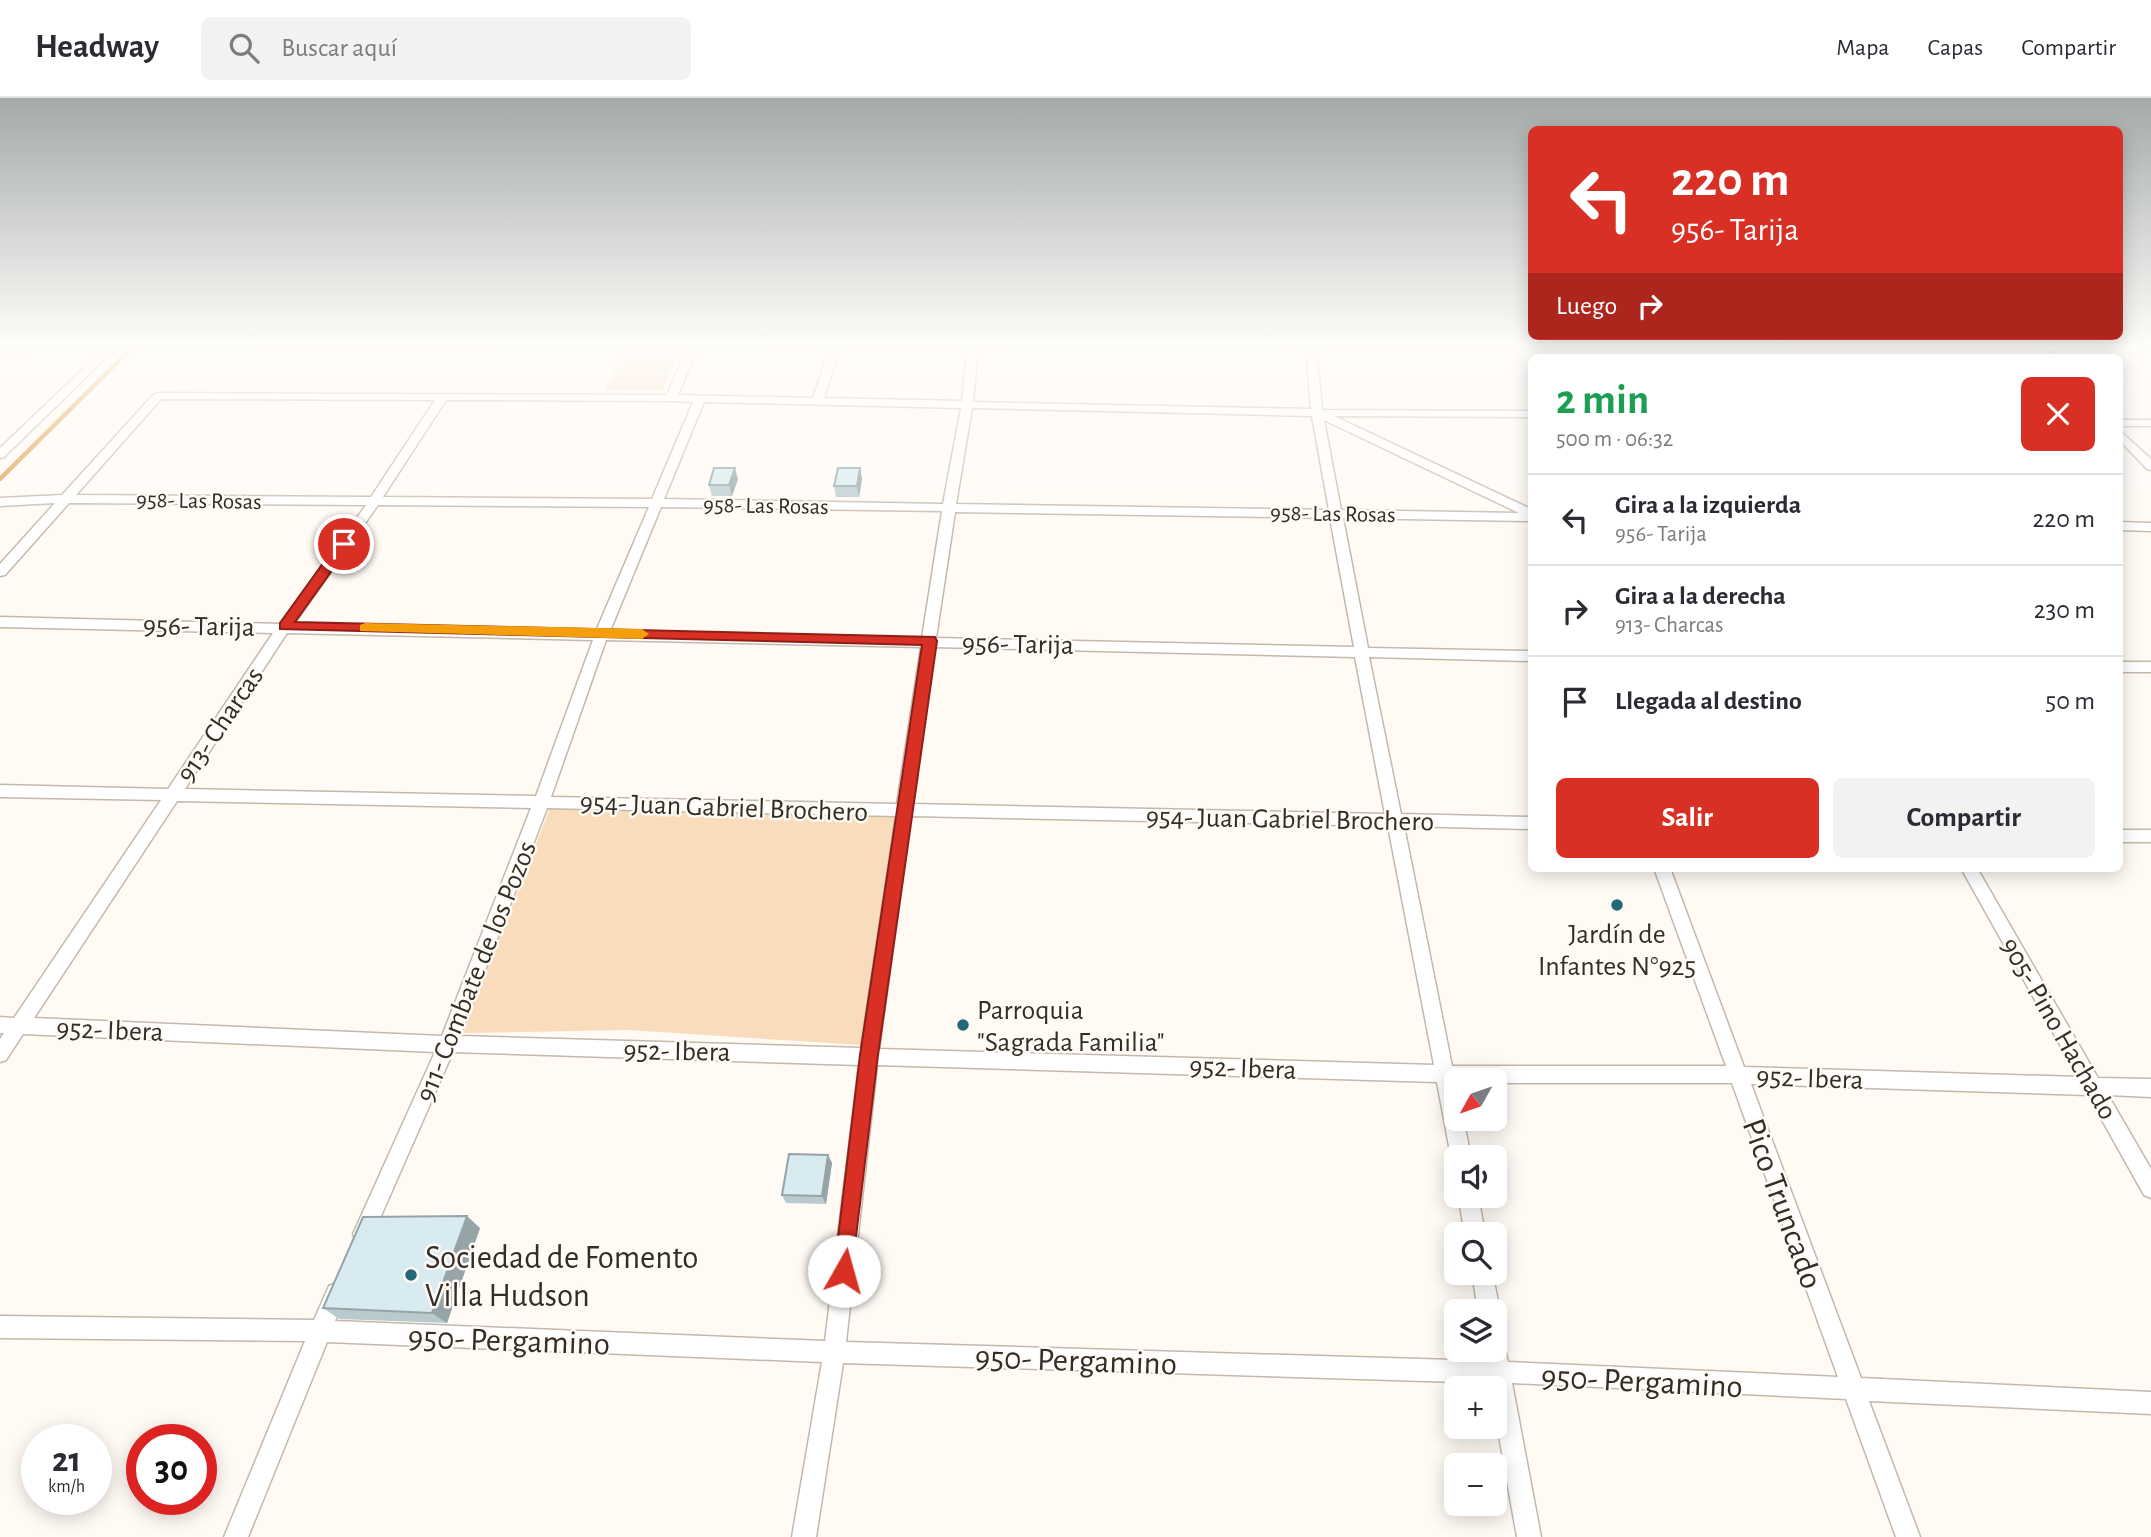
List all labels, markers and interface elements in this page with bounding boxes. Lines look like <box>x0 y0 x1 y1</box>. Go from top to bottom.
search box <box>201 17 691 80</box>
icon: search <box>225 29 263 67</box>
text: Headway <box>35 31 159 64</box>
text: Buscar aquí <box>281 35 397 61</box>
text: Mapa <box>1836 36 1889 60</box>
text: Capas <box>1927 36 1983 60</box>
text: Compartir <box>2021 36 2116 60</box>
icon: left <box>1556 154 1647 245</box>
text: 220 m <box>1671 156 1790 205</box>
text: 956- Tarija <box>1671 214 1799 246</box>
icon: right <box>1631 287 1669 325</box>
text: Luego <box>1556 293 1617 319</box>
button: close <box>2021 377 2095 451</box>
text: 2 min <box>1556 379 1649 421</box>
text: 500 m · 06:32 <box>1556 428 1673 451</box>
street label: 958- Las Rosas <box>136 489 262 514</box>
text: Gira a la izquierda <box>1615 492 1801 518</box>
street label: 958- Las Rosas <box>703 494 829 519</box>
icon: left <box>1556 501 1594 539</box>
street label: 958- Las Rosas <box>1270 502 1396 527</box>
text: 220 m <box>2033 506 2095 532</box>
pin <box>314 514 374 574</box>
text: 956- Tarija <box>1615 523 1707 546</box>
icon: arrive <box>325 525 363 563</box>
text: Gira a la derecha <box>1615 583 1786 609</box>
icon: right <box>1556 592 1594 630</box>
text: 230 m <box>2034 597 2095 623</box>
street label: 956- Tarija <box>143 612 255 642</box>
text: 913- Charcas <box>1615 614 1724 637</box>
street label: 956- Tarija <box>962 630 1074 660</box>
street label: 913- Charcas <box>172 663 269 788</box>
icon: arrive <box>1556 683 1594 721</box>
text: Llegada al destino <box>1615 688 1802 714</box>
text: 50 m <box>2045 688 2095 714</box>
button: Salir <box>1556 778 1819 858</box>
button: Compartir <box>1833 778 2095 858</box>
street label: 954- Juan Gabriel Brochero <box>579 789 868 827</box>
street label: 954- Juan Gabriel Brochero <box>1146 803 1434 837</box>
street label: 911- Combate de los Pozos <box>412 837 542 1106</box>
marker: Jardín de Infantes N°925 <box>1609 897 1625 913</box>
place label: Jardín de Infantes N°925 <box>1538 921 1696 981</box>
street label: 905- Pino Hachado <box>1995 933 2122 1125</box>
place label: Parroquia "Sagrada Familia" <box>977 997 1165 1057</box>
street label: 952- Ibera <box>56 1015 164 1047</box>
marker: Parroquia "Sagrada Familia" <box>955 1017 971 1033</box>
street label: 952- Ibera <box>623 1037 731 1067</box>
street label: 952- Ibera <box>1189 1053 1297 1085</box>
street label: 952- Ibera <box>1756 1063 1864 1095</box>
north arrow <box>1444 1068 1507 1130</box>
map controls <box>1444 1068 1507 1516</box>
street label: Pico Truncado <box>1736 1114 1828 1293</box>
button: sound <box>1444 1145 1507 1208</box>
button: search <box>1444 1222 1507 1285</box>
position arrow <box>807 1234 881 1308</box>
place label: Sociedad de Fomento Villa Hudson <box>425 1242 699 1313</box>
marker: Sociedad de Fomento Villa Hudson <box>403 1267 419 1283</box>
button: layers <box>1444 1299 1507 1362</box>
street label: 950- Pergamino <box>407 1321 610 1362</box>
street label: 950- Pergamino <box>974 1341 1177 1382</box>
street label: 950- Pergamino <box>1540 1361 1744 1404</box>
button: + <box>1444 1376 1507 1439</box>
speed limit sign: 30 <box>126 1424 217 1515</box>
text: 21 <box>52 1443 81 1478</box>
button: − <box>1444 1453 1507 1516</box>
text: km/h <box>48 1478 85 1496</box>

